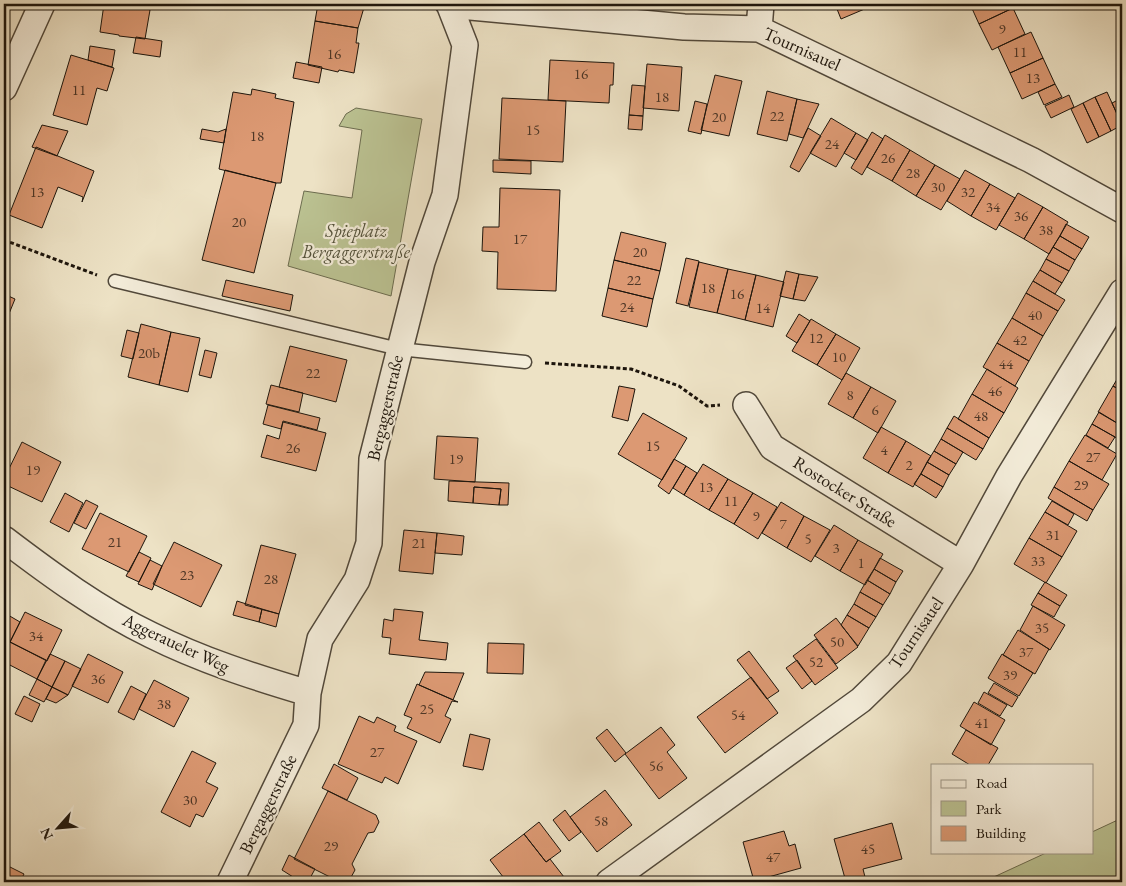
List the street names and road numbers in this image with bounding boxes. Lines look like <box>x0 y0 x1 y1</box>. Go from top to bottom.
street label: Tournisauel <box>760 21 844 76</box>
street label: Bergaggerstraße <box>361 353 408 463</box>
street label: Rostocker Straße <box>789 451 901 533</box>
street label: Tournisauel <box>883 592 948 673</box>
street label: Aggeraueler Weg <box>118 607 233 677</box>
street label: Bergaggerstraße <box>234 750 302 857</box>

